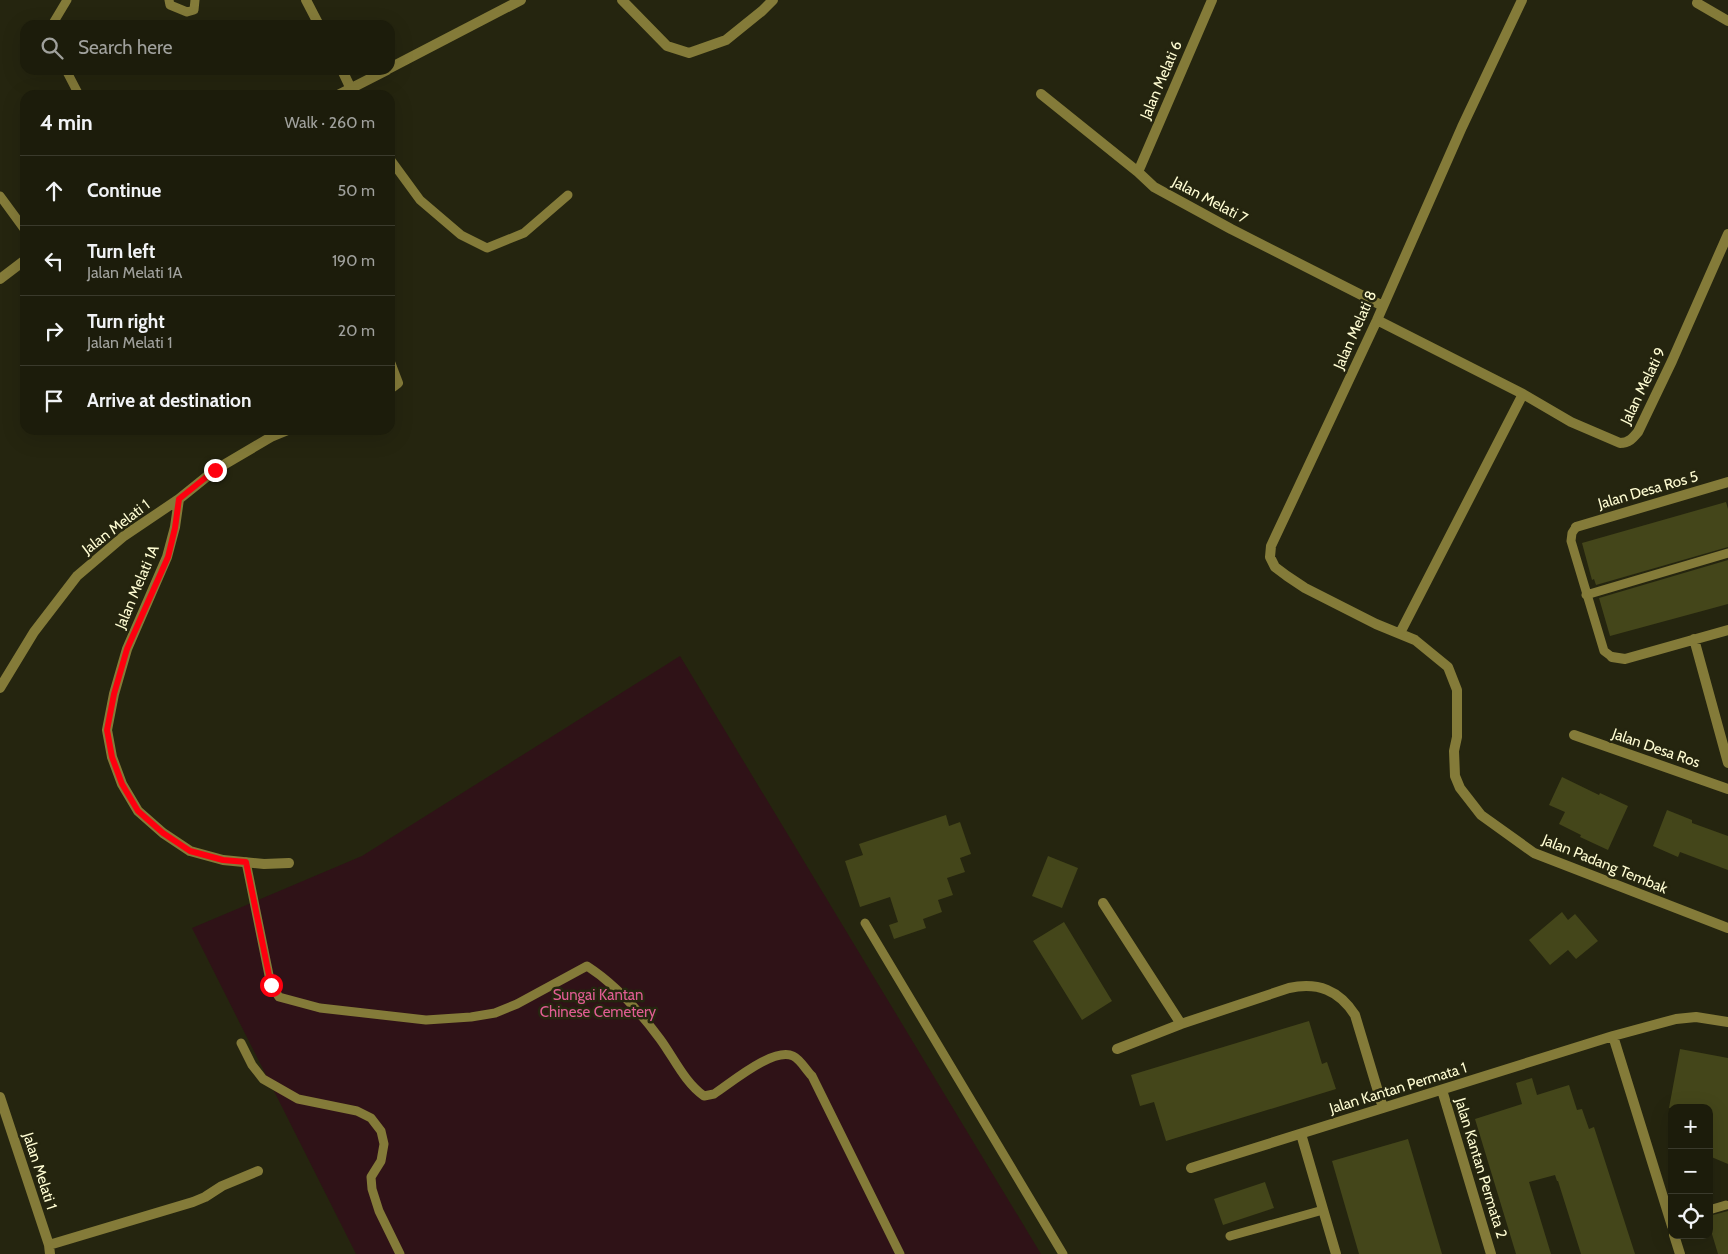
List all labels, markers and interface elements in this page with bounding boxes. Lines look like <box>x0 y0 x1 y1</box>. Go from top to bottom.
search box <box>20 20 395 75</box>
icon: search <box>38 34 66 62</box>
text: Search here <box>78 36 172 59</box>
street label: Jalan Melati 6 <box>1136 38 1186 123</box>
text: 4 min <box>40 110 93 135</box>
text: Walk · 260 m <box>285 113 375 132</box>
street label: Jalan Melati 7 <box>1168 172 1251 228</box>
icon: ahead <box>40 177 68 205</box>
text: Continue <box>87 179 161 202</box>
text: 50 m <box>338 181 375 200</box>
text: Turn left <box>87 240 155 263</box>
icon: left <box>40 247 68 275</box>
text: 190 m <box>332 251 375 270</box>
text: Jalan Melati 1A <box>87 263 182 282</box>
street label: Jalan Melati 8 <box>1329 288 1380 373</box>
text: Turn right <box>87 310 165 333</box>
icon: right <box>40 317 68 345</box>
text: 20 m <box>338 321 375 340</box>
text: Jalan Melati 1 <box>87 333 173 352</box>
street label: Jalan Melati 9 <box>1616 344 1669 428</box>
icon: arrive <box>40 387 68 415</box>
text: Arrive at destination <box>87 389 251 412</box>
route end <box>204 459 227 482</box>
street label: Jalan Desa Ros 5 <box>1595 467 1700 513</box>
street label: Jalan Melati 1 <box>78 496 153 559</box>
street label: Jalan Melati 1A <box>111 542 163 633</box>
street label: Jalan Desa Ros <box>1609 724 1702 771</box>
street label: Jalan Padang Tembak <box>1539 830 1671 897</box>
route start <box>260 974 283 997</box>
park label: Sungai Kantan Chinese Cemetery <box>540 986 657 1021</box>
street label: Jalan Kantan Permata 1 <box>1326 1059 1469 1118</box>
street label: Jalan Kantan Permata 2 <box>1451 1095 1511 1241</box>
map controls <box>1668 1104 1713 1239</box>
button: + <box>1668 1104 1713 1149</box>
street label: Jalan Melati 1 <box>19 1129 61 1212</box>
button: − <box>1668 1149 1713 1194</box>
button: locate <box>1668 1194 1713 1239</box>

